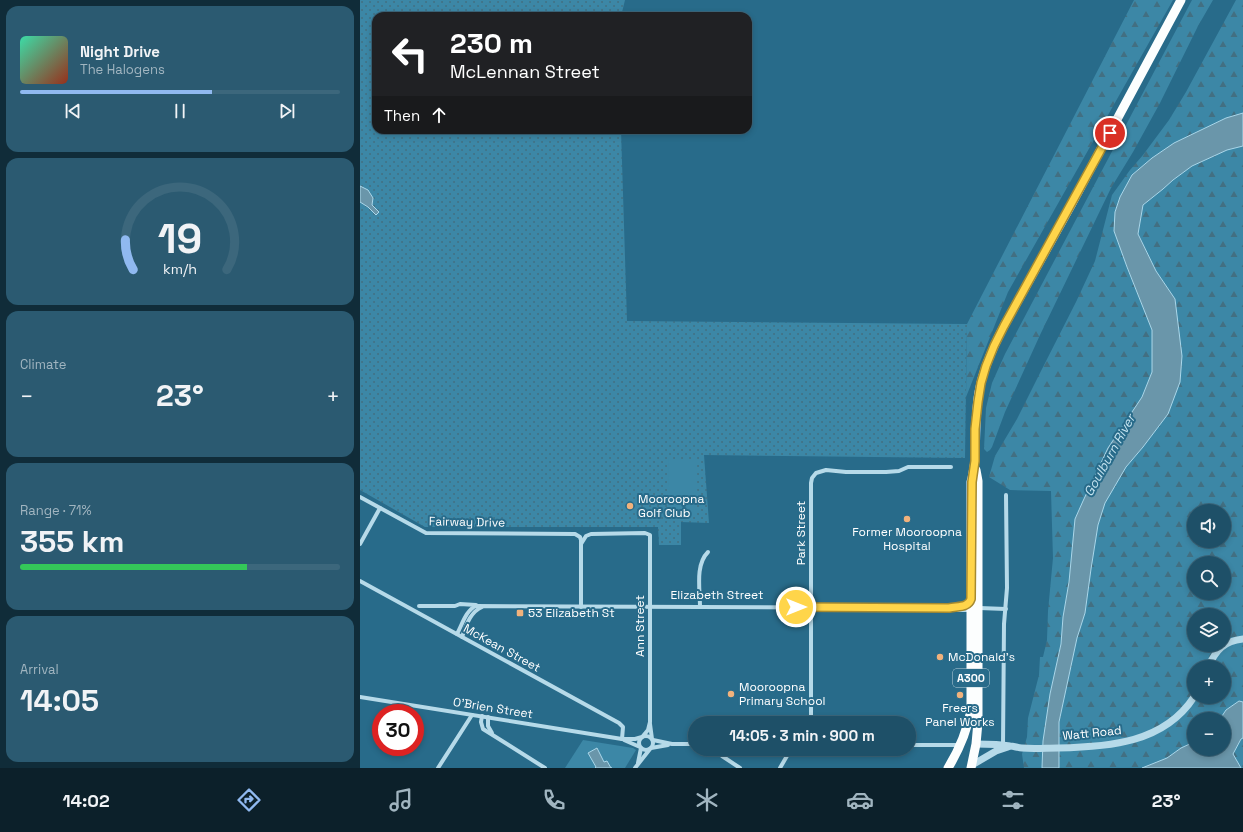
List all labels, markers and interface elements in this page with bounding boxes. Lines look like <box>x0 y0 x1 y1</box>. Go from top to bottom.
text: 230 m <box>450 25 533 61</box>
icon: left <box>384 28 436 80</box>
text: Night Drive <box>80 42 160 61</box>
text: McLennan Street <box>450 60 600 83</box>
text: The Halogens <box>80 61 165 78</box>
icon: previous <box>62 100 84 122</box>
icon: pause <box>169 100 191 122</box>
icon: next <box>276 100 298 122</box>
icon: ahead <box>428 104 450 126</box>
text: Then <box>384 106 420 125</box>
pin <box>1093 116 1127 150</box>
icon: arrive <box>1099 122 1121 144</box>
text: 19 <box>158 211 202 264</box>
text: km/h <box>163 259 197 277</box>
text: Climate <box>20 356 66 373</box>
text: 23° <box>156 376 204 415</box>
text: − <box>20 382 34 410</box>
text: + <box>326 382 340 410</box>
water label: Goulburn River <box>1080 409 1140 499</box>
place label: Mooroopna Golf Club <box>638 491 704 521</box>
marker: Mooroopna Golf Club <box>625 501 635 511</box>
street label: Park Street <box>793 501 809 565</box>
text: Range · 71% <box>20 502 91 519</box>
map controls <box>1187 504 1231 756</box>
button: sound <box>1187 504 1231 548</box>
street label: Fairway Drive <box>429 513 505 531</box>
marker: Former Mooroopna Hospital <box>902 514 912 524</box>
text: 355 km <box>20 522 124 561</box>
place label: Former Mooroopna Hospital <box>852 524 962 554</box>
button: search <box>1187 556 1231 600</box>
position arrow <box>775 586 817 628</box>
street label: Elizabeth Street <box>671 587 763 603</box>
street label: Ann Street <box>632 595 648 657</box>
place label: 53 Elizabeth St <box>528 605 615 621</box>
marker: 53 Elizabeth St <box>515 608 525 618</box>
button: layers <box>1187 608 1231 652</box>
street label: McKean Street <box>461 620 543 676</box>
place label: McDonald's <box>948 649 1015 665</box>
marker: McDonald's <box>935 652 945 662</box>
button: + <box>1187 660 1231 704</box>
text: Arrival <box>20 661 59 678</box>
road number: A300 <box>953 669 989 687</box>
place label: Mooroopna Primary School <box>739 679 826 709</box>
text: 14:05 <box>20 681 99 720</box>
marker: Mooroopna Primary School <box>726 689 736 699</box>
marker: Freers Panel Works <box>955 690 965 700</box>
street label: O'Brien Street <box>452 694 534 722</box>
place label: Freers Panel Works <box>925 700 995 730</box>
speed limit sign: 30 <box>372 704 424 756</box>
button: − <box>1187 712 1231 756</box>
street label: Watt Road <box>1062 722 1122 744</box>
text: 14:05 · 3 min · 900 m <box>729 726 875 745</box>
icon: directions <box>235 786 263 814</box>
icon: music <box>387 786 415 814</box>
icon: phone <box>540 786 568 814</box>
icon: climate <box>693 786 721 814</box>
icon: car <box>846 786 874 814</box>
icon: filters <box>999 786 1027 814</box>
text: 14:02 <box>62 789 110 812</box>
text: 23° <box>1152 789 1180 812</box>

